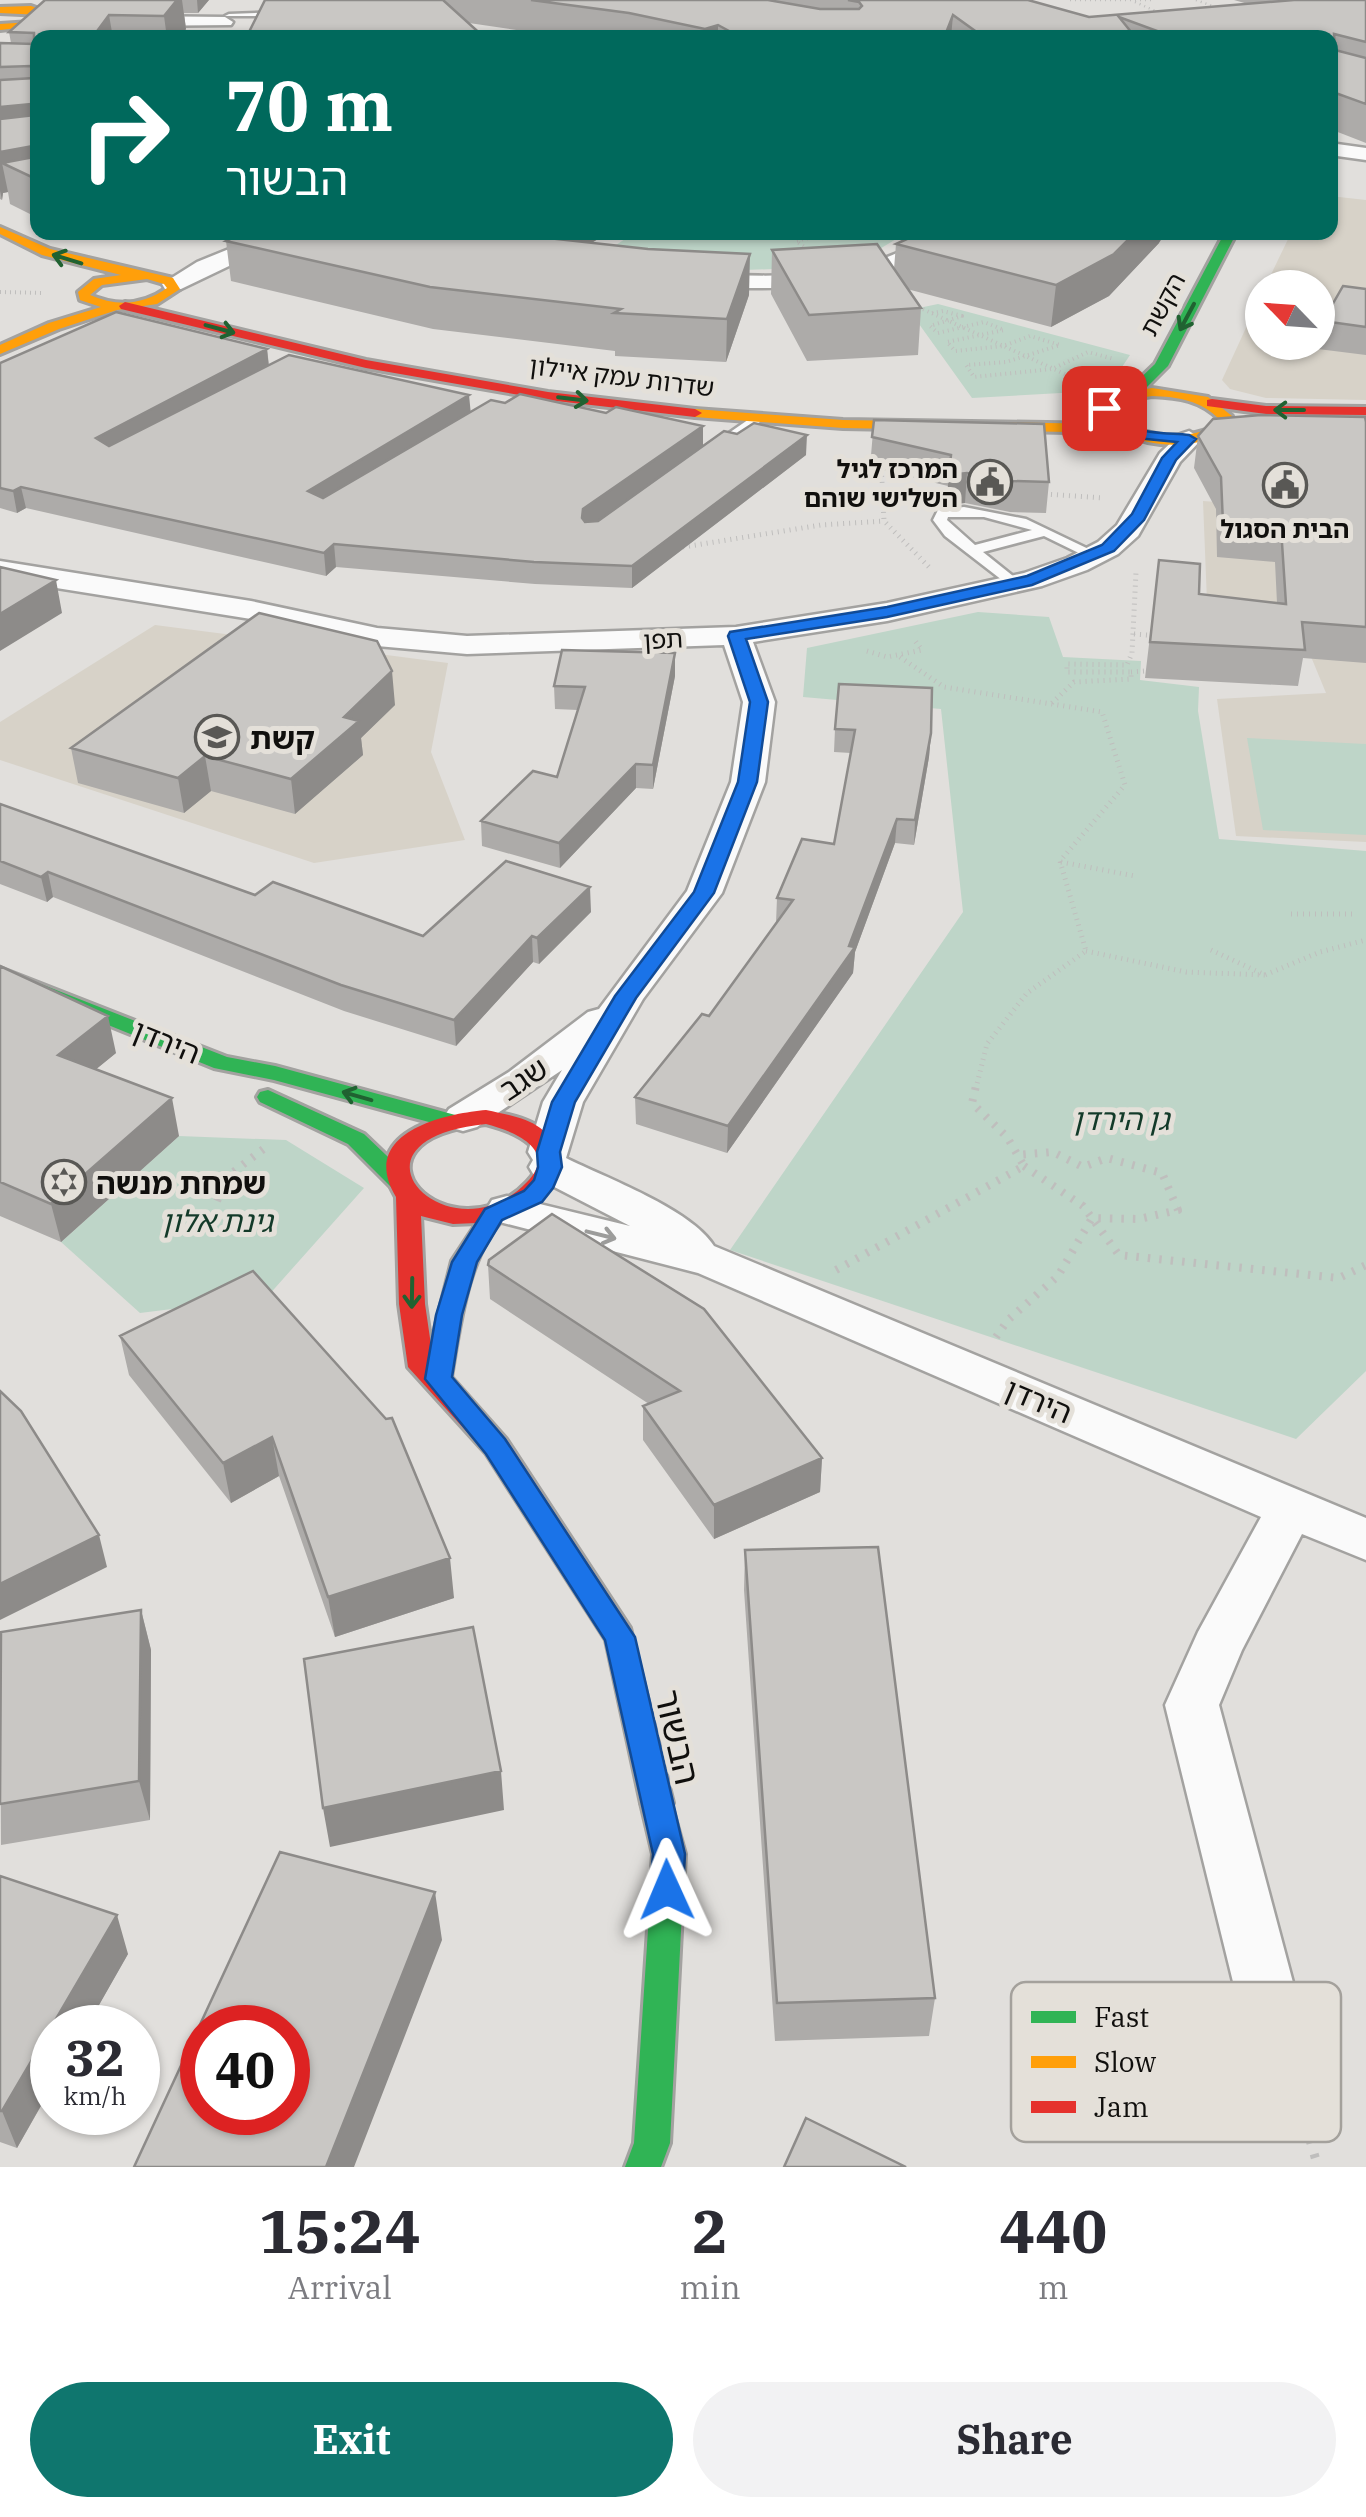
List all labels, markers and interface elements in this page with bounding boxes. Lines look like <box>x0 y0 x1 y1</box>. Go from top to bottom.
text: 70 m <box>225 59 393 150</box>
icon: right <box>60 70 190 200</box>
text: הבשור <box>225 149 348 207</box>
one-way arrow <box>52 248 84 266</box>
street label: הקשת <box>1132 267 1192 341</box>
north arrow <box>1245 270 1335 360</box>
map controls <box>1245 270 1335 360</box>
one-way arrow <box>1176 302 1196 332</box>
one-way arrow <box>204 320 235 339</box>
street label: שדרות עמק איילון <box>528 348 716 404</box>
pin <box>1062 366 1147 451</box>
icon: arrive <box>1077 381 1132 436</box>
one-way arrow <box>556 390 588 409</box>
one-way arrow <box>1273 400 1306 420</box>
place label: המרכז לגיל השלישי שוהם <box>804 452 958 514</box>
public building icon: המרכז לגיל השלישי שוהם <box>967 459 1013 505</box>
public building icon: הבית הסגול <box>1262 462 1308 508</box>
place label: הבית הסגול <box>1220 512 1350 545</box>
street label: תפן <box>642 621 684 657</box>
school or university icon: קשת <box>194 714 240 760</box>
place label: קשת <box>250 718 315 757</box>
street label: הירדן <box>128 1010 206 1072</box>
street label: שגב <box>491 1048 555 1108</box>
one-way arrow <box>342 1086 373 1104</box>
park label: גן הירדן <box>1073 1099 1171 1138</box>
synagogue icon: שמחת מנשה <box>41 1159 87 1205</box>
place label: שמחת מנשה <box>96 1163 266 1202</box>
park label: גינת אלון <box>162 1201 274 1240</box>
one-way arrow <box>585 1226 616 1245</box>
one-way arrow <box>403 1276 422 1308</box>
street label: הירדן <box>1000 1369 1078 1431</box>
street label: הבשור <box>645 1685 711 1789</box>
position arrow <box>615 1838 719 1942</box>
legend <box>1011 1982 1341 2142</box>
text: Fast <box>1094 1998 1149 2035</box>
speed limit sign: 40 <box>180 2005 310 2135</box>
text: 32 <box>65 2025 125 2090</box>
text: Slow <box>1094 2043 1156 2080</box>
text: km/h <box>63 2079 127 2112</box>
text: Jam <box>1094 2088 1149 2125</box>
text: 15:24 <box>259 2191 421 2270</box>
text: 2 <box>692 2191 728 2270</box>
text: 440 <box>999 2191 1107 2270</box>
text: Arrival <box>288 2266 392 2308</box>
text: min <box>680 2266 741 2308</box>
text: m <box>1038 2266 1069 2308</box>
button: Exit <box>30 2382 673 2497</box>
button: Share <box>693 2382 1336 2497</box>

